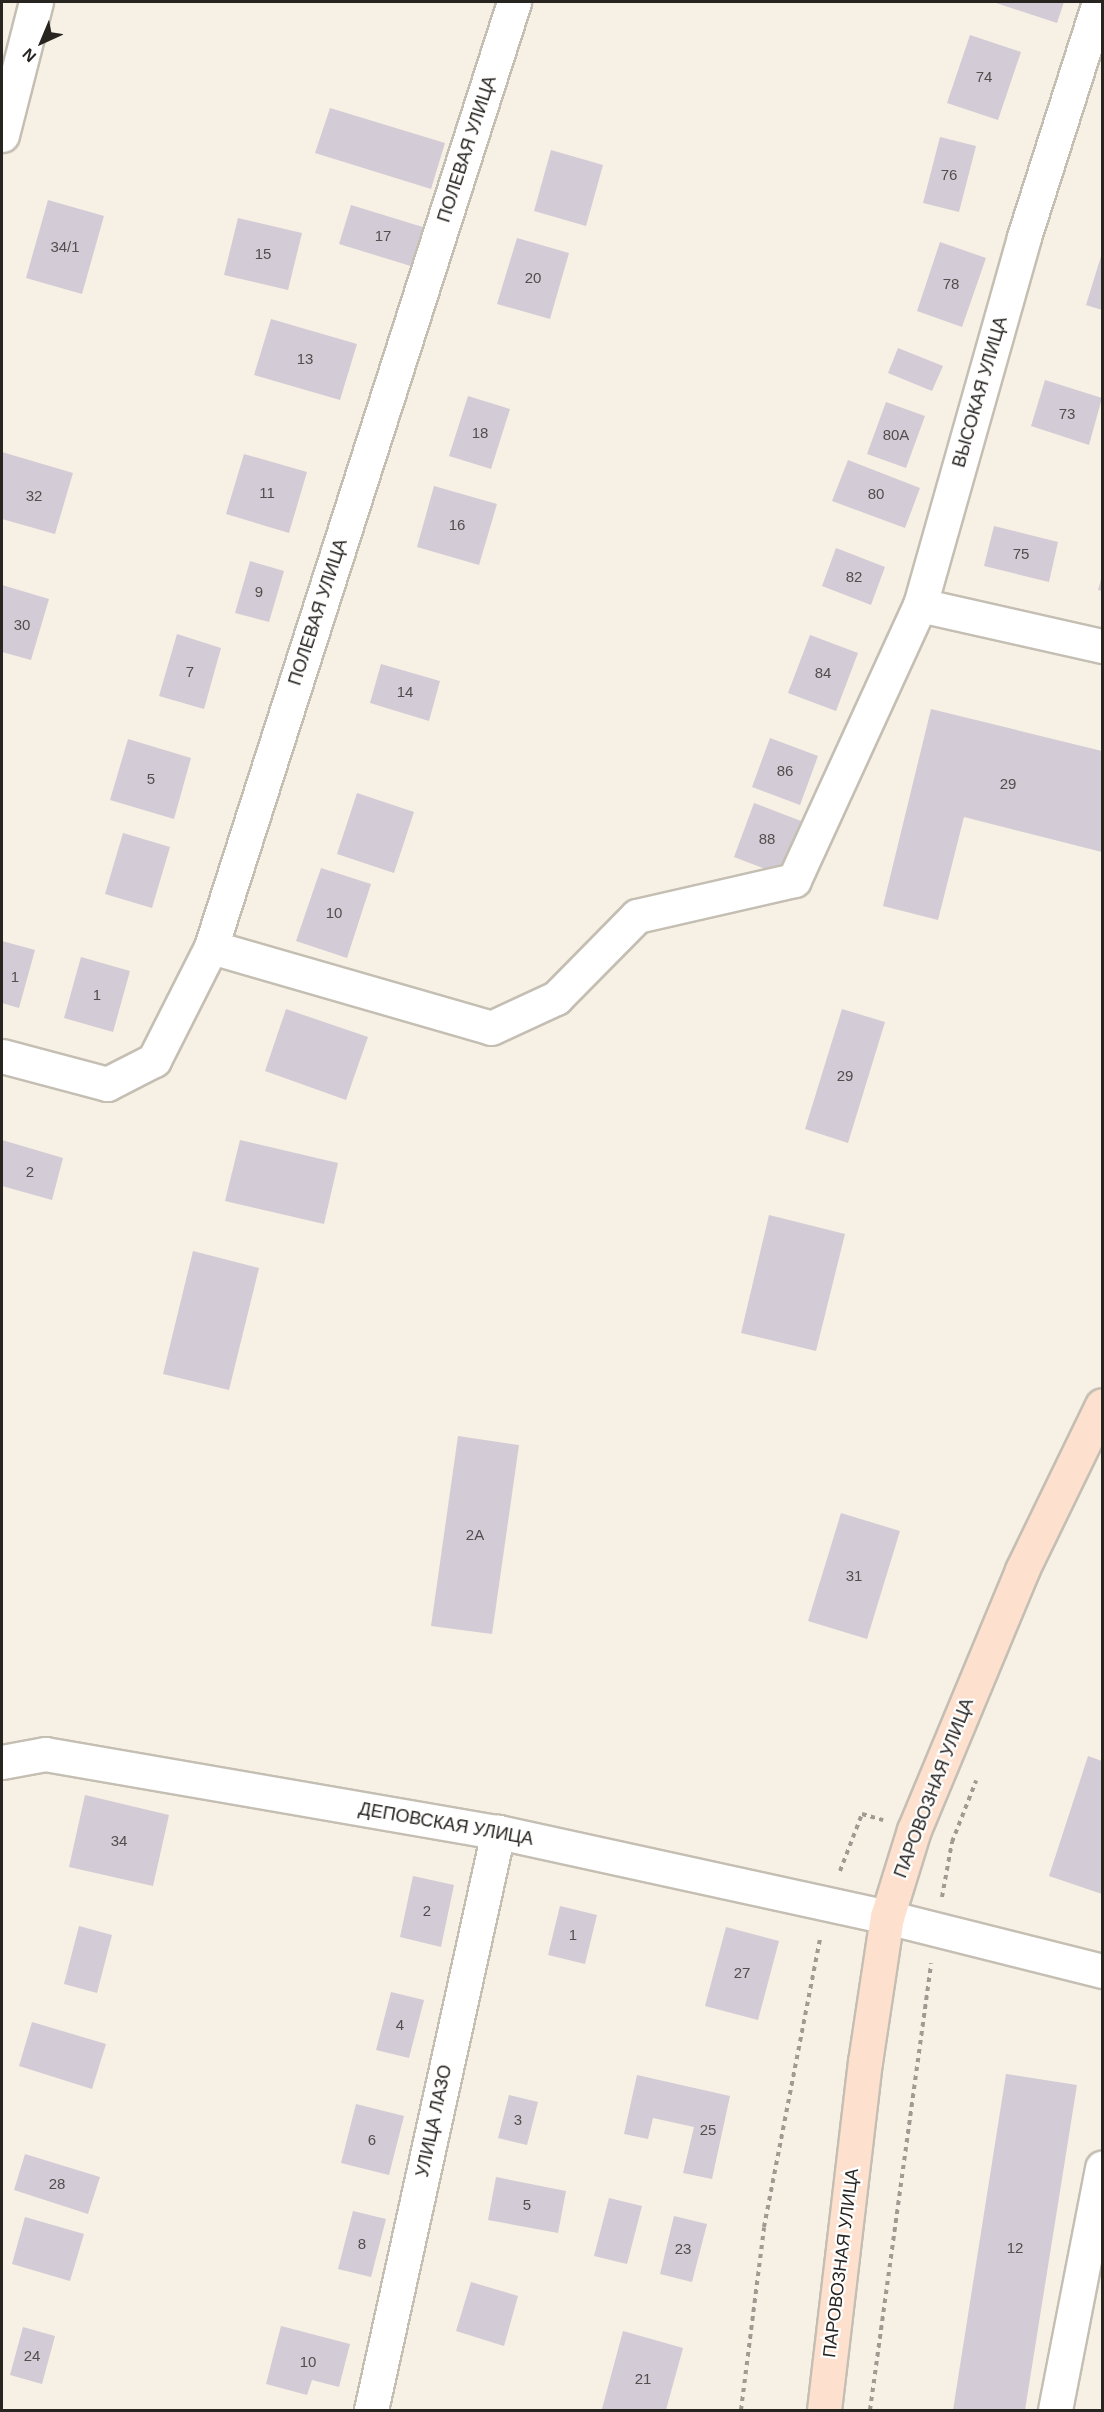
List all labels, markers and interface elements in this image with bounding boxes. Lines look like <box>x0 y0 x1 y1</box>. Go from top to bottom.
north arrow <box>12 12 72 72</box>
text: N <box>19 45 39 65</box>
house number: 74 <box>976 68 992 86</box>
street label: ПОЛЕВАЯ УЛИЦА <box>433 73 501 225</box>
house number: 76 <box>941 166 957 184</box>
house number: 17 <box>375 227 391 245</box>
house number: 34/1 <box>50 238 80 256</box>
house number: 15 <box>255 245 271 263</box>
house number: 20 <box>525 269 541 287</box>
house number: 78 <box>943 275 959 293</box>
street label: ВЫСОКАЯ УЛИЦА <box>948 314 1012 470</box>
house number: 13 <box>297 350 313 368</box>
house number: 73 <box>1059 405 1075 423</box>
house number: 18 <box>472 424 488 442</box>
house number: 80А <box>883 426 909 444</box>
house number: 11 <box>259 484 275 502</box>
house number: 80 <box>868 485 884 503</box>
house number: 32 <box>26 487 42 505</box>
house number: 16 <box>449 516 465 534</box>
street label: ПОЛЕВАЯ УЛИЦА <box>284 536 352 688</box>
house number: 75 <box>1013 545 1029 563</box>
house number: 82 <box>846 568 862 586</box>
house number: 9 <box>255 583 263 601</box>
house number: 30 <box>14 616 30 634</box>
house number: 7 <box>186 663 194 681</box>
house number: 84 <box>815 664 831 682</box>
house number: 14 <box>397 683 413 701</box>
house number: 86 <box>777 762 793 780</box>
house number: 5 <box>147 770 155 788</box>
house number: 29 <box>1000 775 1016 793</box>
house number: 88 <box>759 830 775 848</box>
house number: 10 <box>326 904 342 922</box>
house number: 1 <box>11 968 19 986</box>
house number: 1 <box>93 986 101 1004</box>
house number: 29 <box>837 1067 853 1085</box>
house number: 2 <box>26 1163 34 1181</box>
house number: 2А <box>466 1526 484 1544</box>
house number: 31 <box>846 1567 862 1585</box>
street label: ПАРОВОЗНАЯ УЛИЦА <box>890 1695 978 1881</box>
street label: ДЕПОВСКАЯ УЛИЦА <box>357 1798 535 1850</box>
house number: 34 <box>111 1832 127 1850</box>
house number: 2 <box>423 1902 431 1920</box>
house number: 1 <box>569 1926 577 1944</box>
house number: 27 <box>734 1964 750 1982</box>
house number: 4 <box>396 2016 404 2034</box>
street label: УЛИЦА ЛАЗО <box>412 2063 456 2179</box>
house number: 3 <box>514 2111 522 2129</box>
house number: 25 <box>700 2121 716 2139</box>
house number: 6 <box>368 2131 376 2149</box>
street label: ПАРОВОЗНАЯ УЛИЦА <box>819 2167 863 2359</box>
house number: 28 <box>49 2175 65 2193</box>
house number: 5 <box>523 2196 531 2214</box>
house number: 8 <box>358 2235 366 2253</box>
house number: 12 <box>1007 2239 1023 2257</box>
house number: 23 <box>675 2240 691 2258</box>
house number: 24 <box>24 2347 40 2365</box>
house number: 10 <box>300 2353 316 2371</box>
house number: 21 <box>635 2370 651 2388</box>

